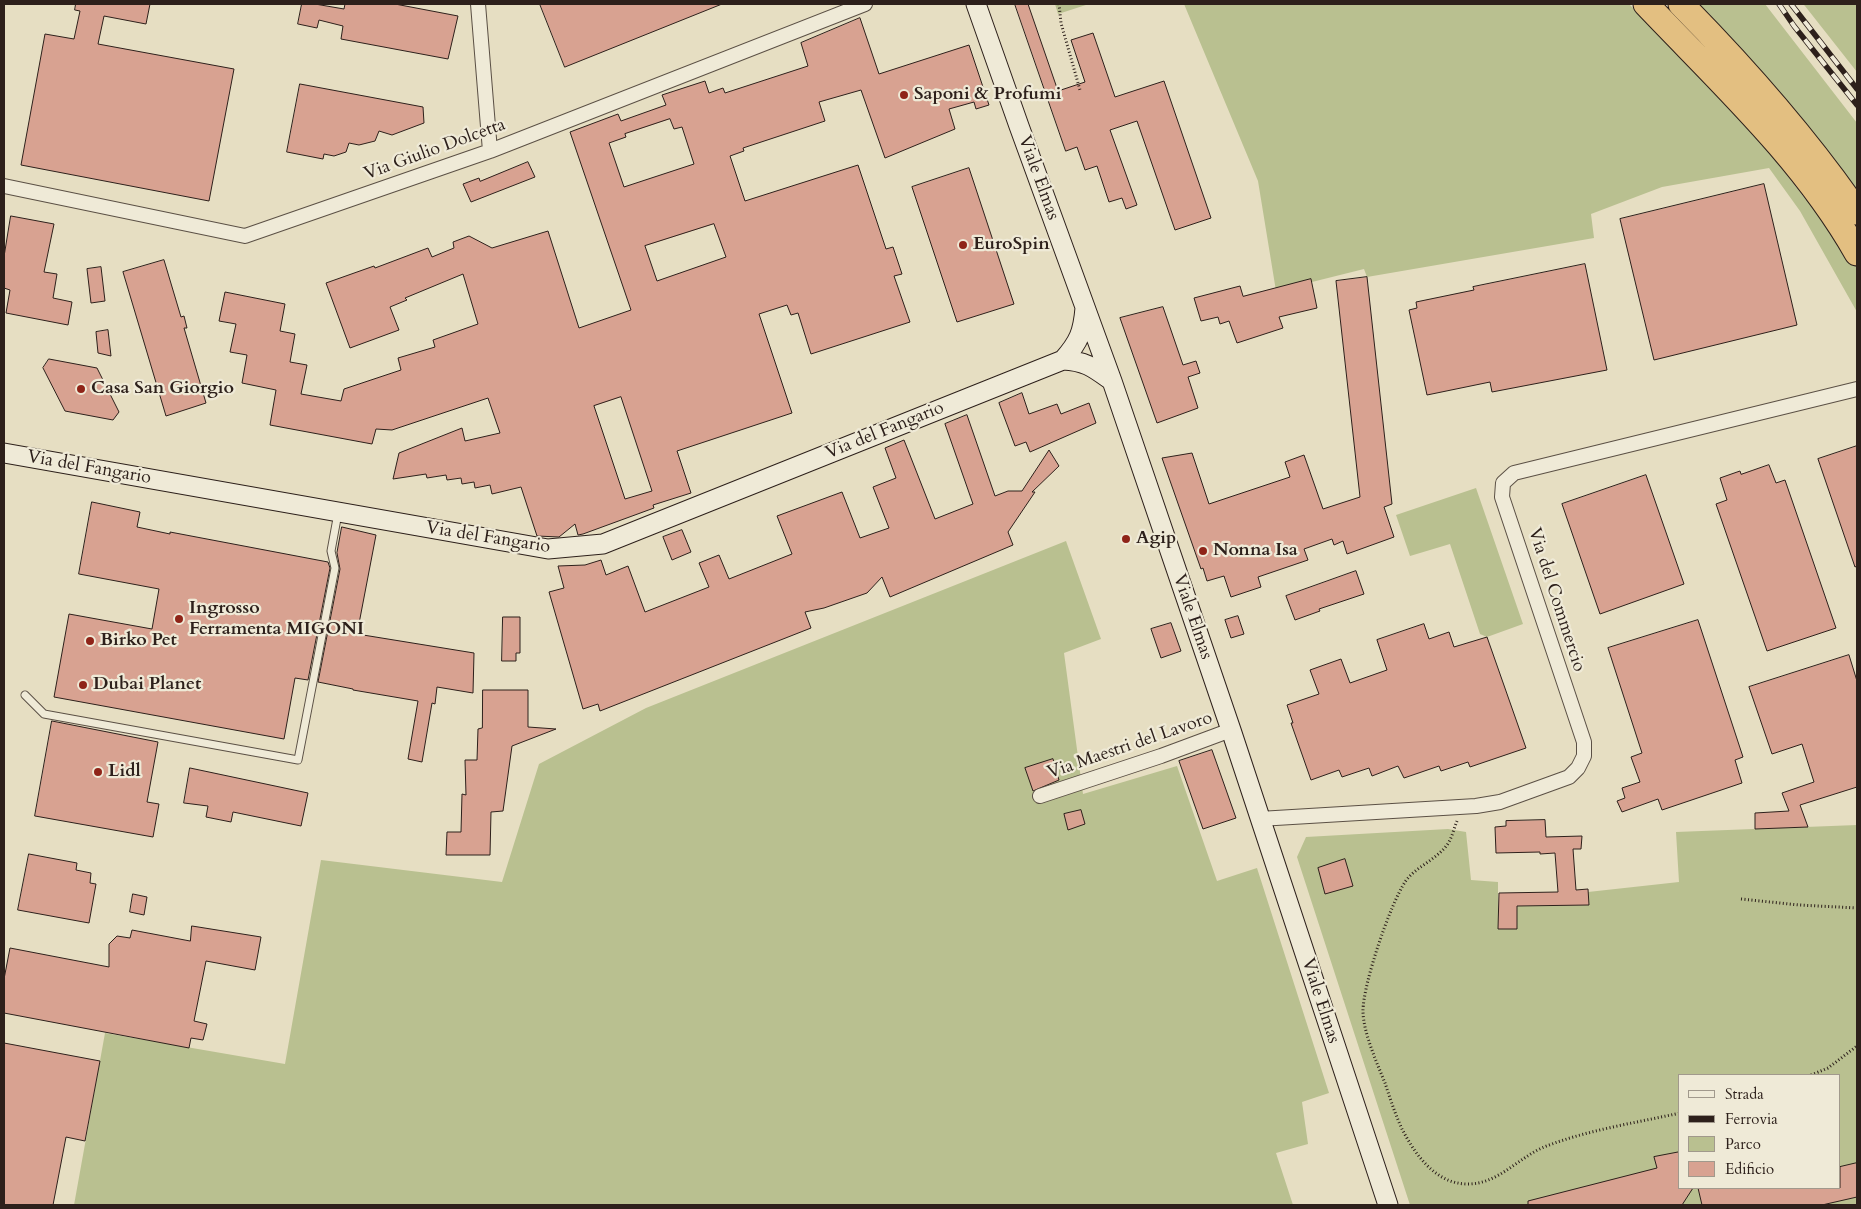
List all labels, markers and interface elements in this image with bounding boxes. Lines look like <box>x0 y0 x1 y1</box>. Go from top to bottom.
place label: Saponi & Profumi <box>914 84 1061 106</box>
marker: Saponi & Profumi <box>898 89 910 101</box>
street label: Via Giulio Dolcetta <box>361 114 509 186</box>
street label: Viale Elmas <box>1013 133 1063 223</box>
place label: EuroSpin <box>973 234 1050 256</box>
marker: EuroSpin <box>957 239 969 251</box>
place label: Casa San Giorgio <box>91 378 234 400</box>
marker: Casa San Giorgio <box>75 383 87 395</box>
street label: Via del Fangario <box>823 397 947 465</box>
street label: Via del Fangario <box>25 446 153 490</box>
street label: Via del Fangario <box>424 518 552 558</box>
street label: Via del Commercio <box>1523 525 1589 675</box>
place label: Agip <box>1136 528 1176 550</box>
marker: Agip <box>1120 533 1132 545</box>
place label: Nonna Isa <box>1213 540 1298 562</box>
marker: Nonna Isa <box>1197 545 1209 557</box>
street label: Viale Elmas <box>1167 572 1217 662</box>
place label: Ingrosso Ferramenta MIGONI <box>189 598 364 640</box>
marker: Ingrosso Ferramenta MIGONI <box>173 613 185 625</box>
place label: Birko Pet <box>100 630 177 652</box>
marker: Birko Pet <box>84 635 96 647</box>
place label: Dubai Planet <box>93 674 201 696</box>
marker: Dubai Planet <box>77 679 89 691</box>
street label: Via Maestri del Lavoro <box>1045 708 1215 784</box>
place label: Lidl <box>108 761 141 783</box>
marker: Lidl <box>92 766 104 778</box>
street label: Viale Elmas <box>1296 956 1344 1046</box>
legend <box>1678 1074 1841 1189</box>
text: Strada <box>1725 1084 1764 1104</box>
text: Ferrovia <box>1725 1109 1778 1129</box>
text: Parco <box>1725 1134 1761 1154</box>
text: Edificio <box>1725 1159 1774 1179</box>

